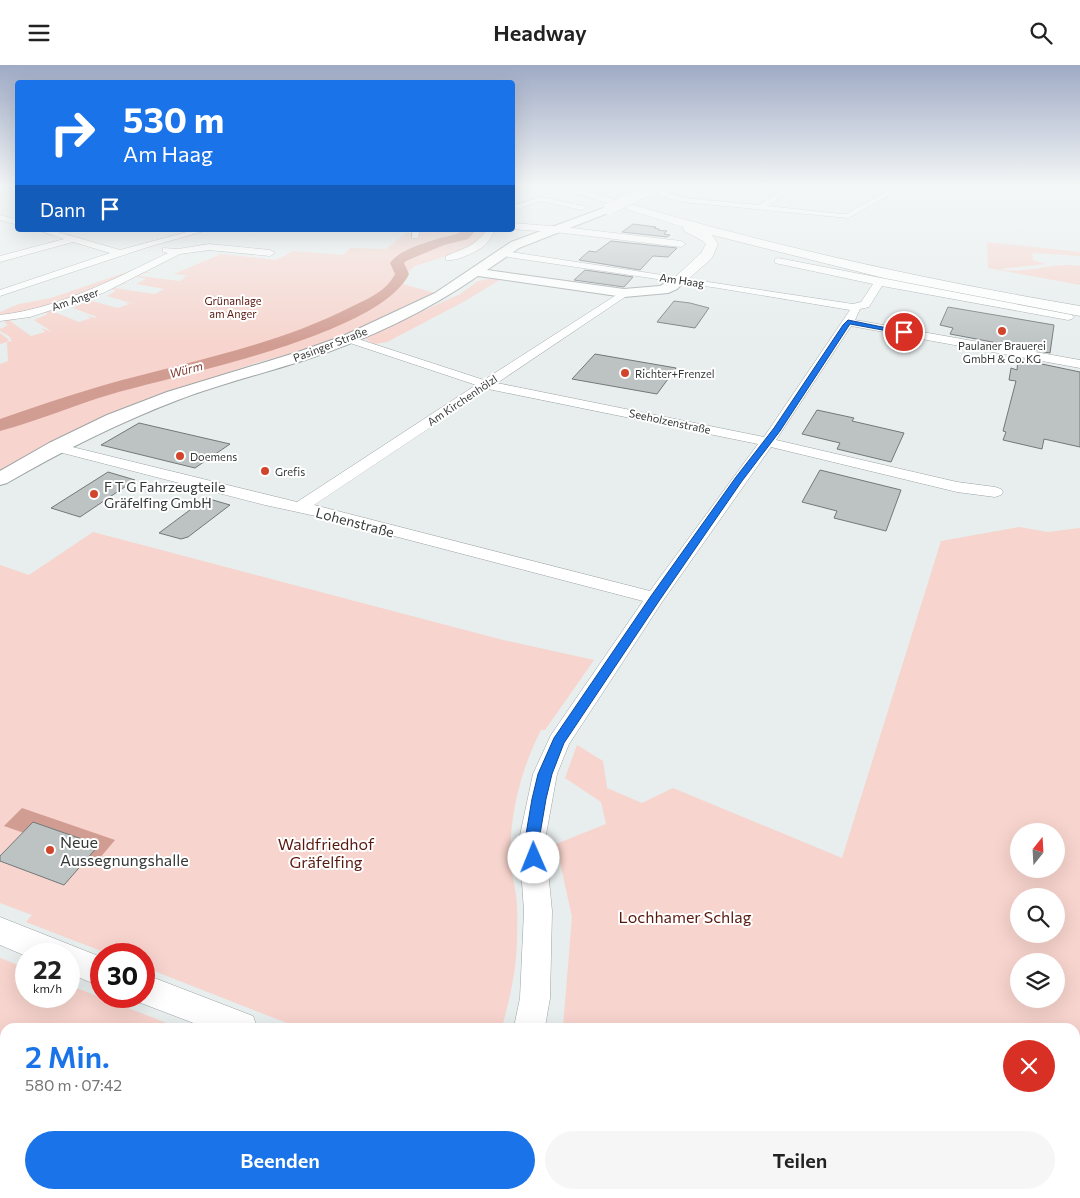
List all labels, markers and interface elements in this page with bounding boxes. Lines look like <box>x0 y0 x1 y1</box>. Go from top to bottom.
icon: menu <box>25 19 53 47</box>
text: Headway <box>493 19 587 46</box>
icon: search <box>1027 19 1055 47</box>
text: 530 m <box>123 97 224 140</box>
icon: right <box>40 100 105 165</box>
text: Am Haag <box>123 140 213 167</box>
icon: arrive <box>96 195 124 223</box>
text: Dann <box>40 198 86 221</box>
street label: Am Haag <box>659 270 705 290</box>
street label: Am Anger <box>50 285 101 313</box>
park label: Grünanlage am Anger <box>204 294 262 320</box>
pin <box>883 311 925 353</box>
icon: arrive <box>890 318 918 346</box>
street label: Pasinger Straße <box>291 324 369 364</box>
marker: Paulaner Brauerei GmbH & Co. KG <box>996 325 1008 337</box>
place label: Paulaner Brauerei GmbH & Co. KG <box>958 339 1046 365</box>
water label: Würm <box>168 358 204 380</box>
marker: Richter+Frenzel <box>619 367 631 379</box>
place label: Richter+Frenzel <box>635 367 715 380</box>
street label: Am Kirchenhölzl <box>425 372 499 428</box>
street label: Seeholzenstraße <box>628 406 712 436</box>
marker: Doemens <box>174 450 186 462</box>
place label: Doemens <box>190 450 237 463</box>
marker: Grefis <box>259 465 271 477</box>
place label: Grefis <box>275 465 305 478</box>
place label: F T G Fahrzeugteile Gräfelfing GmbH <box>104 478 225 511</box>
marker: F T G Fahrzeugteile Gräfelfing GmbH <box>88 488 100 500</box>
street label: Lohenstraße <box>314 503 396 541</box>
north arrow <box>1010 823 1065 877</box>
map controls <box>1010 823 1065 1008</box>
position arrow <box>507 831 559 883</box>
place label: Neue Aussegnungshalle <box>60 832 189 869</box>
park label: Waldfriedhof Gräfelfing <box>278 834 375 871</box>
marker: Neue Aussegnungshalle <box>44 844 56 856</box>
button: search <box>1010 888 1065 943</box>
park label: Lochhamer Schlag <box>619 907 752 926</box>
speed limit sign: 30 <box>90 943 155 1008</box>
button: layers <box>1010 953 1065 1008</box>
text: 22 <box>33 954 62 984</box>
text: km/h <box>33 981 62 995</box>
text: 2 Min. <box>25 1037 110 1074</box>
button: close <box>1003 1040 1055 1092</box>
text: 580 m · 07:42 <box>25 1075 122 1094</box>
button: Beenden <box>25 1131 535 1189</box>
button: Teilen <box>545 1131 1055 1189</box>

